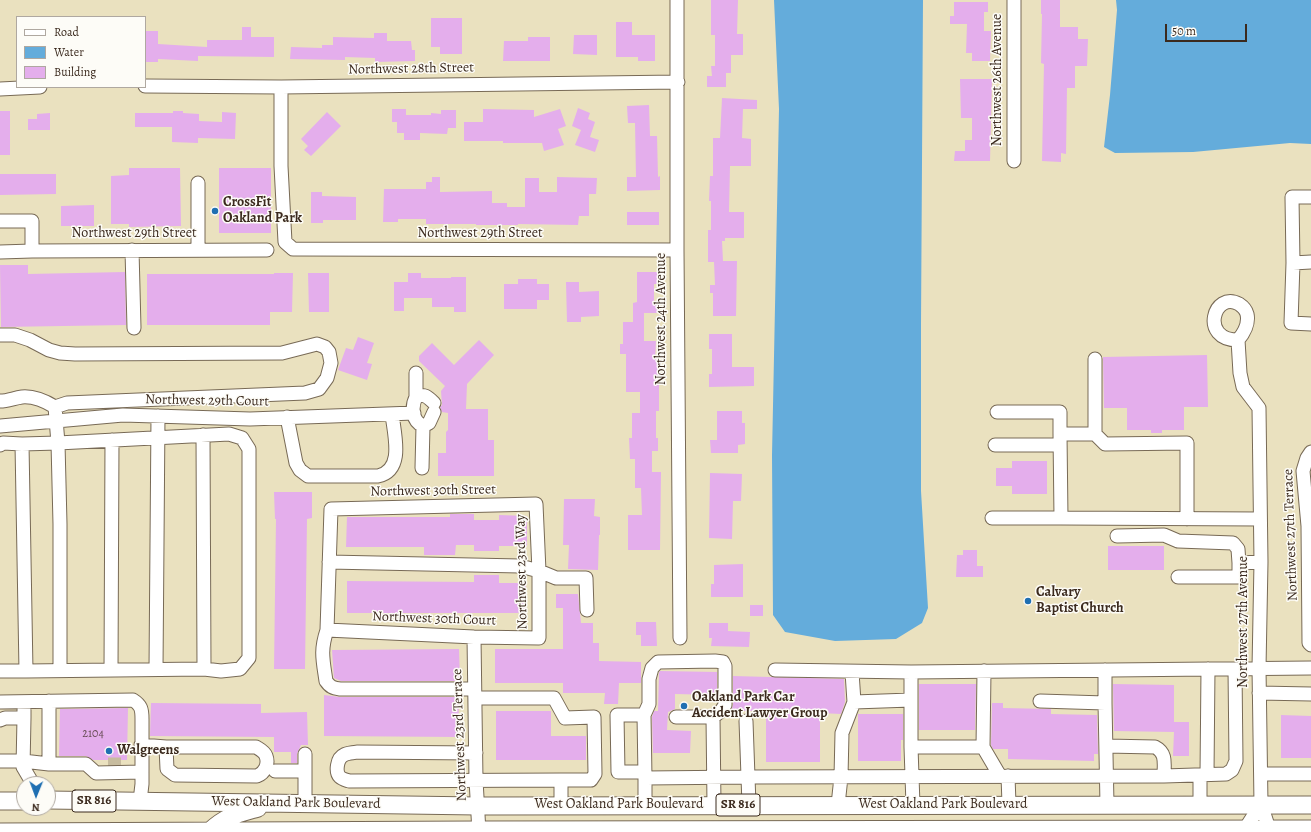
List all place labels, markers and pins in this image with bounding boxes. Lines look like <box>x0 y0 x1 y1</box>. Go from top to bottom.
place label: CrossFit Oakland Park <box>223 195 302 228</box>
marker: CrossFit Oakland Park <box>210 206 220 216</box>
place label: Calvary Baptist Church <box>1036 585 1124 618</box>
marker: Calvary Baptist Church <box>1023 596 1033 606</box>
place label: Oakland Park Car Accident Lawyer Group <box>692 690 827 722</box>
marker: Oakland Park Car Accident Lawyer Group <box>679 701 689 711</box>
place label: Walgreens <box>117 743 179 759</box>
marker: Walgreens <box>104 746 114 756</box>

